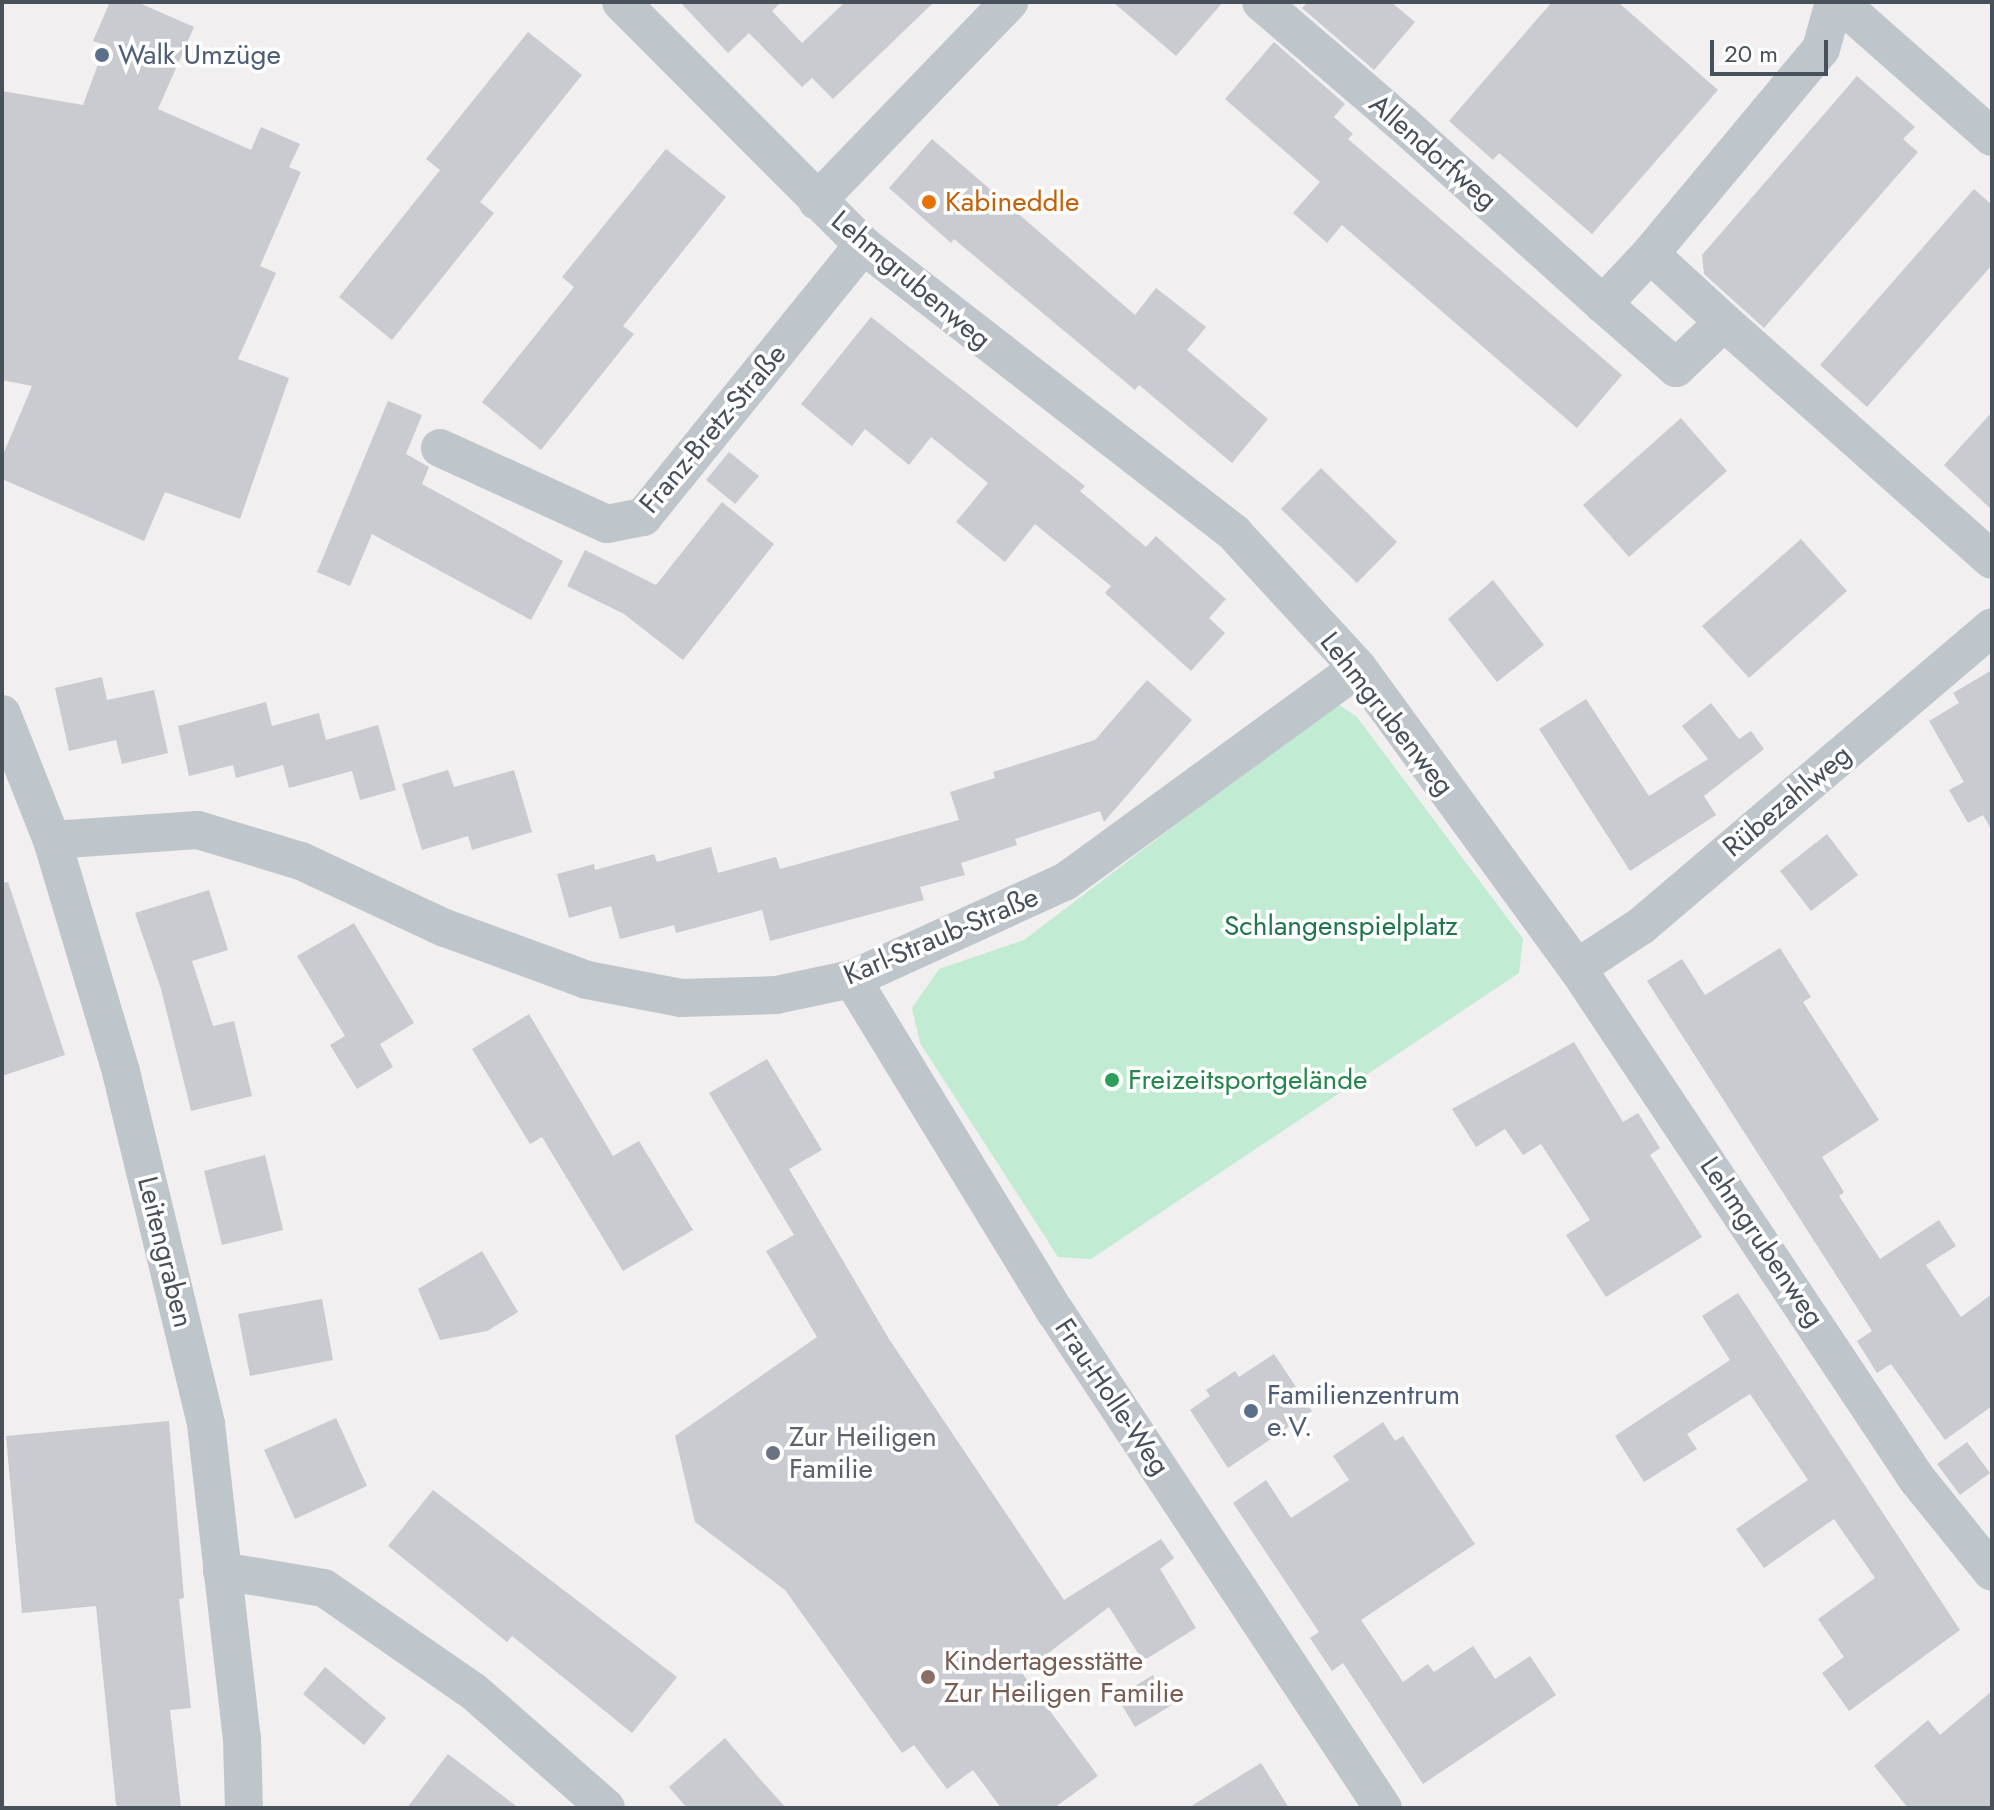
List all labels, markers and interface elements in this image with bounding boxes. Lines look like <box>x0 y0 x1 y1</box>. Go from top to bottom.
scale bar <box>1714 24 1832 74</box>
text: 20 m <box>1724 36 1778 71</box>
place label: Walk Umzüge <box>118 38 281 72</box>
marker: Walk Umzüge <box>93 46 111 64</box>
street label: Allendorfweg <box>1362 87 1504 217</box>
place label: Kabineddle <box>945 185 1079 219</box>
marker: Kabineddle <box>920 193 938 211</box>
street label: Lehmgrubenweg <box>824 204 998 356</box>
street label: Franz-Bretz-Straße <box>633 338 793 520</box>
street label: Lehmgrubenweg <box>1313 626 1461 802</box>
street label: Rübezahlweg <box>1716 738 1858 864</box>
street label: Karl-Straub-Straße <box>839 880 1043 992</box>
park label: Schlangenspielplatz <box>1224 909 1458 943</box>
place label: Freizeitsportgelände <box>1128 1063 1368 1097</box>
marker: Freizeitsportgelände <box>1103 1071 1121 1089</box>
street label: Lehmgrubenweg <box>1693 1151 1831 1333</box>
street label: Leitengraben <box>130 1173 200 1331</box>
street label: Frau-Holle-Weg <box>1047 1312 1177 1482</box>
place label: Familienzentrum e.V. <box>1267 1378 1460 1444</box>
marker: Familienzentrum e.V. <box>1242 1402 1260 1420</box>
place label: Zur Heiligen Familie <box>789 1420 937 1486</box>
marker: Zur Heiligen Familie <box>764 1444 782 1462</box>
place label: Kindertagesstätte Zur Heiligen Familie <box>944 1644 1184 1710</box>
marker: Kindertagesstätte Zur Heiligen Familie <box>919 1668 937 1686</box>

